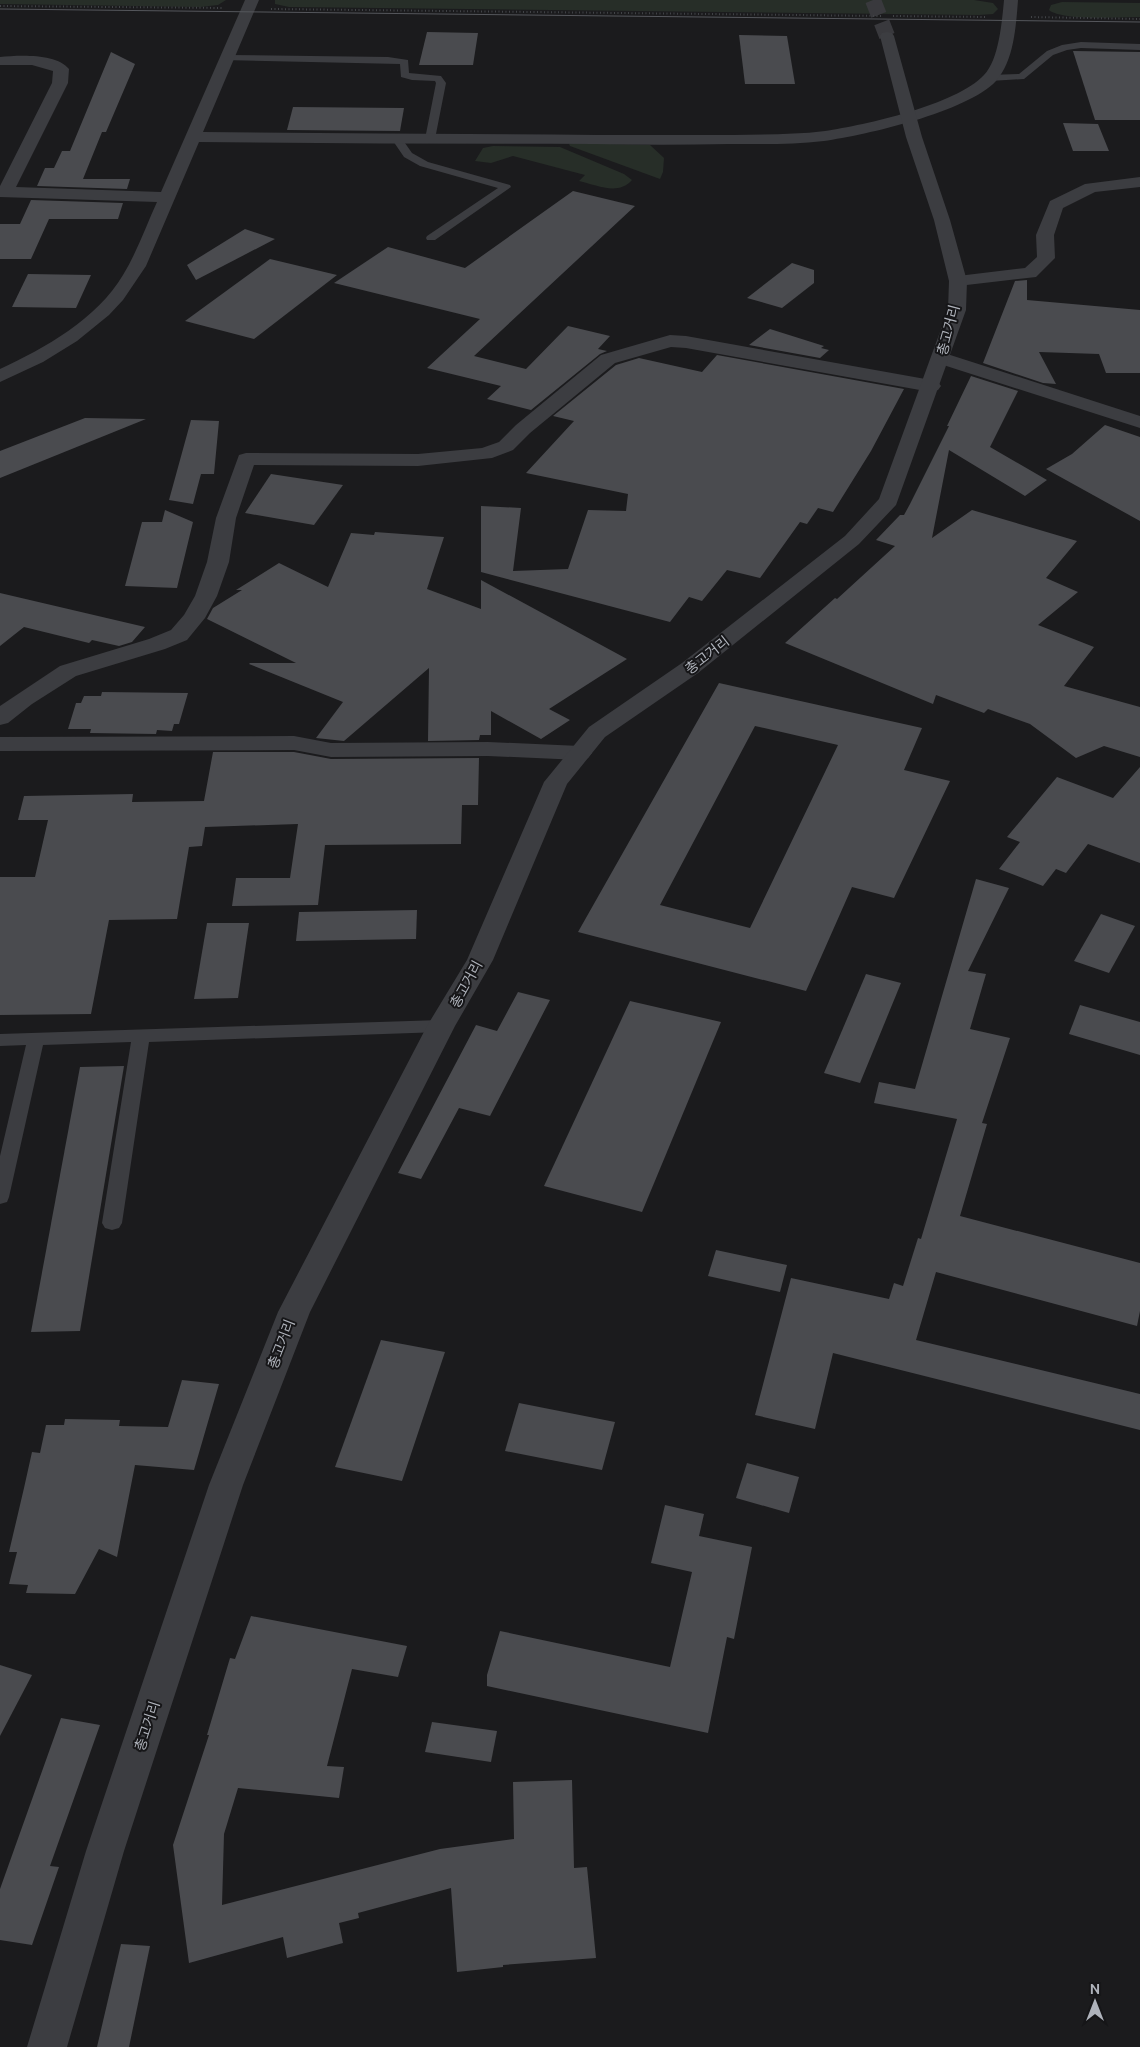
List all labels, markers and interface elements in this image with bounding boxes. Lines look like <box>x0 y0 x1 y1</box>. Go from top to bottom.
street label: 총고거리 <box>934 303 962 357</box>
street label: 총고거리 <box>682 633 732 677</box>
street label: 총고거리 <box>447 958 485 1010</box>
street label: 총고거리 <box>264 1317 298 1371</box>
street label: 총고거리 <box>131 1699 163 1753</box>
north arrow <box>1070 1977 1120 2027</box>
text: N <box>1090 1981 1100 1997</box>

